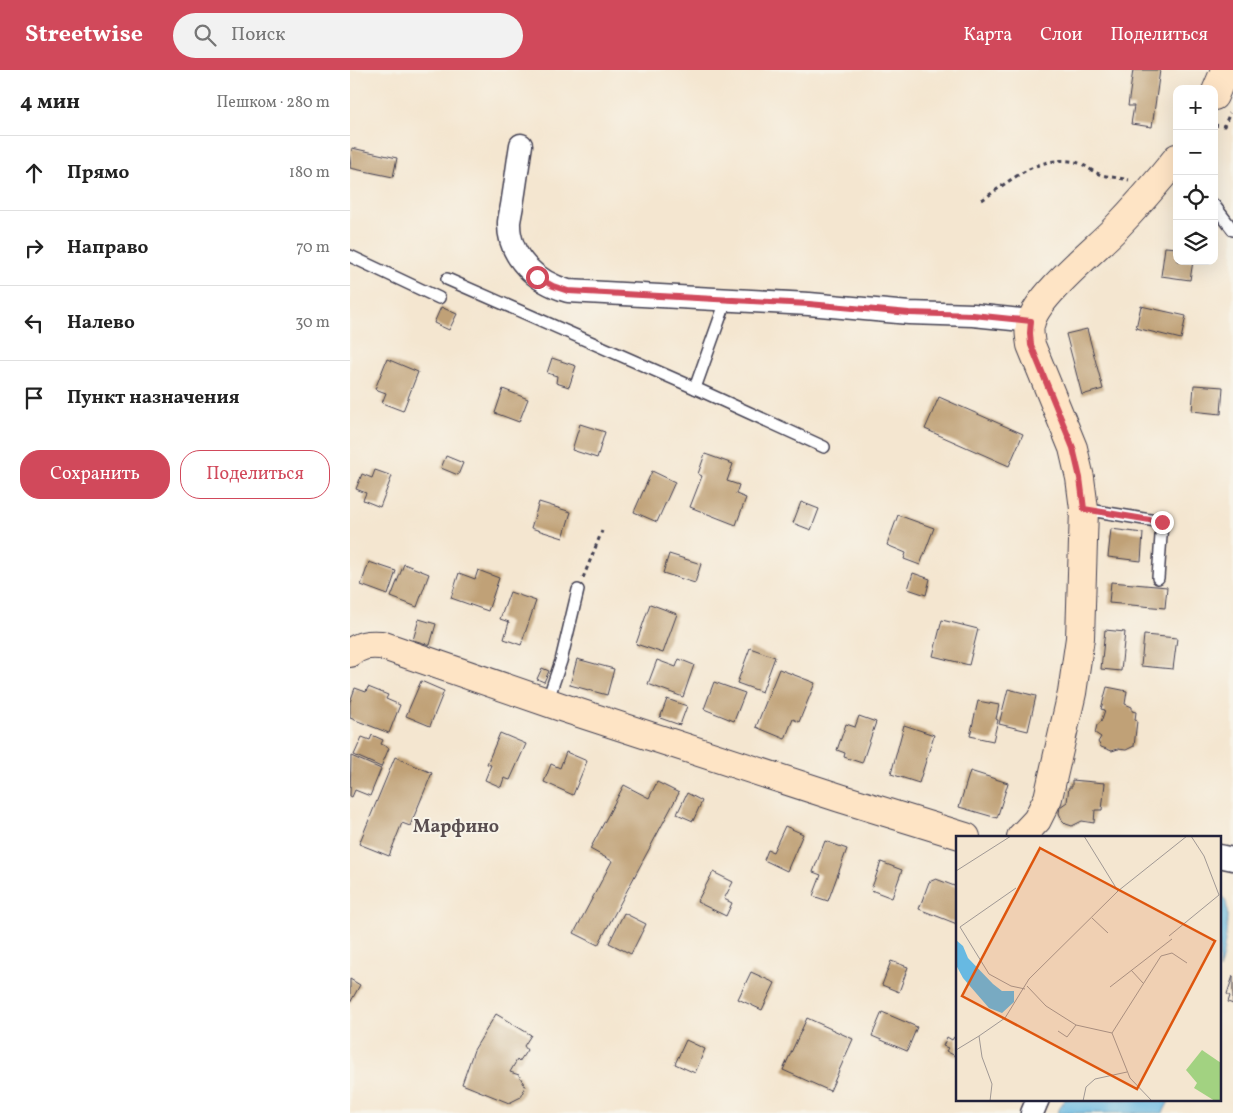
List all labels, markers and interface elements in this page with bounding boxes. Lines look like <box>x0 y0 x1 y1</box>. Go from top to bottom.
search box <box>173 13 523 58</box>
text: Streetwise <box>25 18 143 52</box>
icon: search <box>191 21 219 49</box>
text: Поиск <box>231 22 285 48</box>
text: Карта <box>964 23 1012 48</box>
text: Слои <box>1040 23 1082 48</box>
text: Поделиться <box>1110 23 1208 48</box>
map controls <box>1173 85 1218 265</box>
button: + <box>1173 85 1218 130</box>
text: 4 мин <box>20 88 80 117</box>
text: Пешком · 280 m <box>216 92 330 114</box>
button: − <box>1173 130 1218 175</box>
icon: ahead <box>20 159 48 187</box>
text: Прямо <box>67 160 129 186</box>
text: 180 m <box>289 162 330 184</box>
button: locate <box>1173 175 1218 220</box>
button: layers <box>1173 220 1218 265</box>
icon: right <box>20 234 48 262</box>
text: Направо <box>67 235 149 261</box>
text: 70 m <box>296 237 330 259</box>
route start <box>526 266 549 289</box>
icon: left <box>20 309 48 337</box>
text: Налево <box>67 310 135 336</box>
text: 30 m <box>295 312 330 334</box>
icon: arrive <box>20 384 48 412</box>
text: Пункт назначения <box>67 385 240 411</box>
button: Сохранить <box>20 450 170 499</box>
button: Поделиться <box>180 450 330 499</box>
route end <box>1151 511 1174 534</box>
district label: Марфино <box>413 815 499 840</box>
inset map <box>956 836 1220 1100</box>

